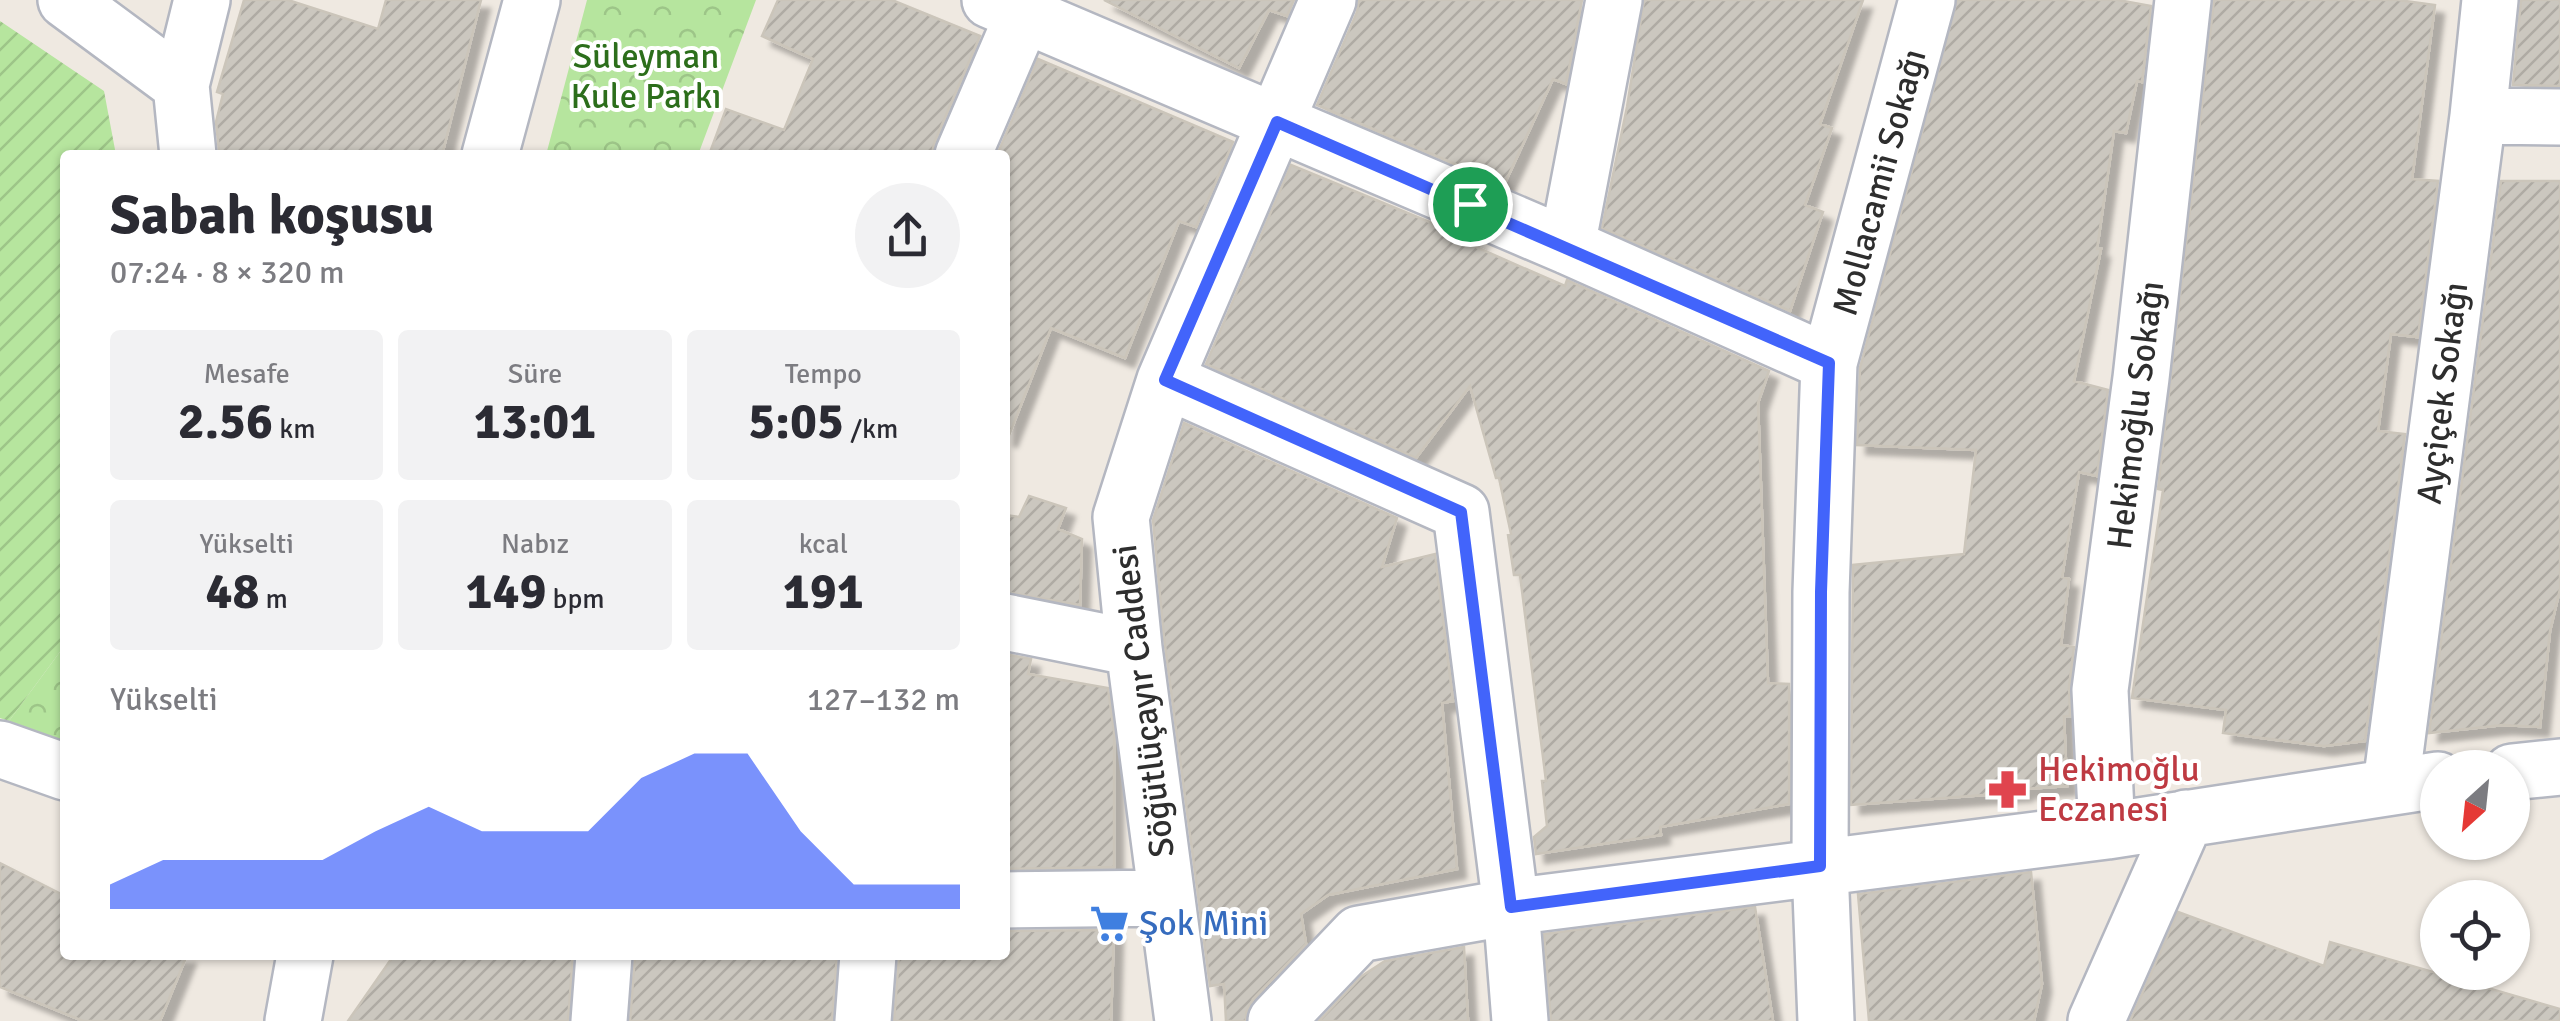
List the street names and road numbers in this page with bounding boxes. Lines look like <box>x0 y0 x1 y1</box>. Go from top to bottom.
street label: Mollacamii Sokağı <box>1823 44 1936 320</box>
street label: Hekimoğlu Sokağı <box>2098 278 2173 552</box>
street label: Ayçiçek Sokağı <box>2408 280 2477 506</box>
street label: Söğütlüçayır Caddesi <box>1103 542 1184 860</box>

